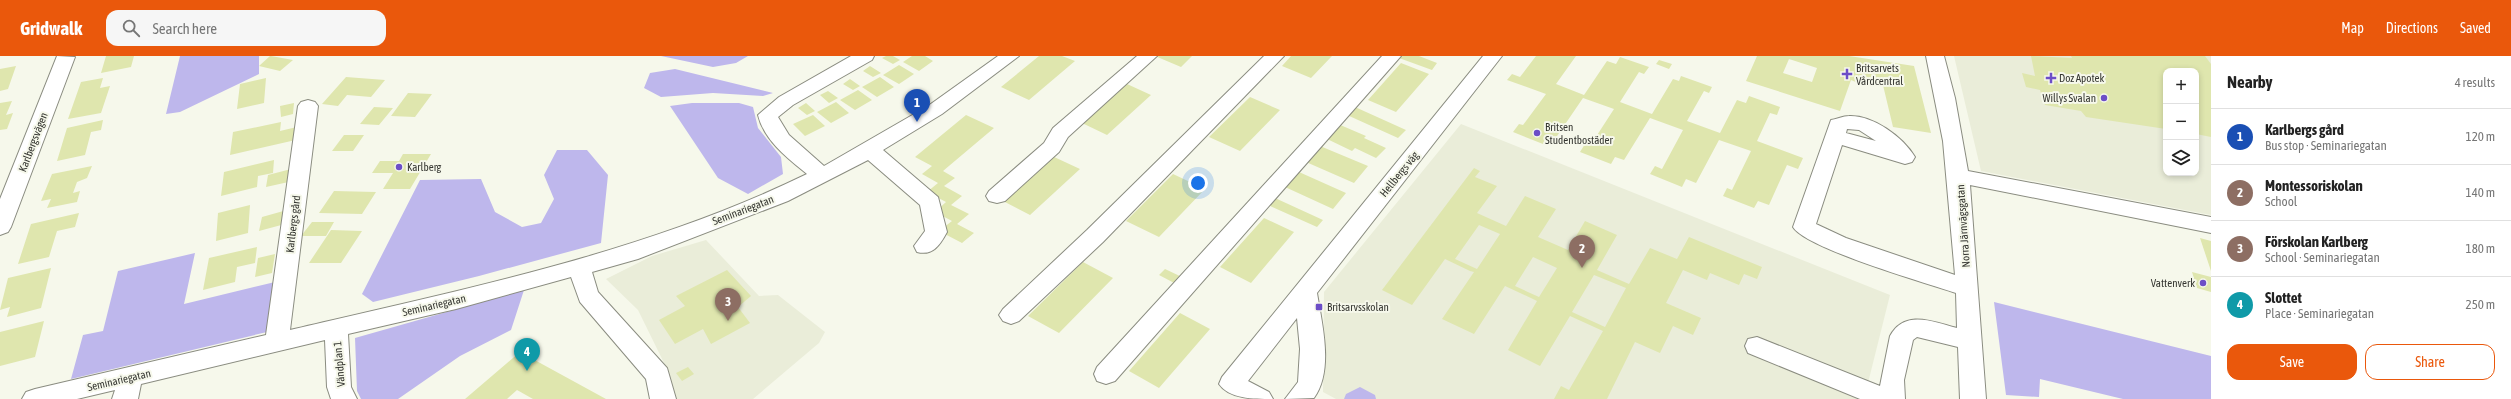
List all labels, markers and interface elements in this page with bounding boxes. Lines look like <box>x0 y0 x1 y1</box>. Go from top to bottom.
search box <box>106 10 386 46</box>
text: Gridwalk <box>20 17 82 39</box>
icon: search <box>120 17 142 39</box>
text: Search here <box>152 20 217 37</box>
text: Map <box>2341 20 2364 36</box>
text: Directions <box>2386 20 2438 36</box>
text: Saved <box>2460 20 2491 36</box>
place label: Britsarvets Vårdcentral <box>1856 62 1903 87</box>
marker: Britsarvets Vårdcentral <box>1841 68 1853 80</box>
map controls <box>2163 68 2199 176</box>
button: + <box>2163 68 2199 104</box>
place label: Doz Apotek <box>2059 72 2105 84</box>
text: Nearby <box>2227 72 2273 92</box>
marker: Doz Apotek <box>2046 73 2056 83</box>
text: 4 results <box>2455 75 2495 90</box>
pin: 1 <box>904 89 930 122</box>
place label: Willys Svalan <box>2042 92 2096 104</box>
marker: Willys Svalan <box>2099 93 2109 103</box>
button: − <box>2163 104 2199 140</box>
street label: Karlbergsvägen <box>16 111 50 173</box>
place label: Britsen Studentbostäder <box>1545 121 1614 146</box>
text: Karlbergs gård <box>2265 121 2344 138</box>
marker: Britsen Studentbostäder <box>1532 128 1542 138</box>
text: 1 <box>2237 129 2243 144</box>
text: 120 m <box>2466 129 2495 144</box>
text: Bus stop · Seminariegatan <box>2265 138 2387 153</box>
button: layers <box>2163 140 2199 176</box>
street label: Hellbergs väg <box>1377 149 1421 199</box>
place label: Karlberg <box>407 161 442 173</box>
marker: Karlberg <box>394 162 404 172</box>
your location <box>1188 173 1208 193</box>
text: Montessoriskolan <box>2265 177 2363 194</box>
street label: Norra Järnvägsgatan <box>1954 184 1972 268</box>
text: 2 <box>2237 185 2243 200</box>
text: 140 m <box>2466 185 2495 200</box>
street label: Seminariegatan <box>711 193 775 227</box>
text: School <box>2265 194 2297 209</box>
street label: Karlbergs gård <box>284 195 302 253</box>
text: Förskolan Karlberg <box>2265 233 2368 250</box>
pin: 2 <box>1569 235 1595 268</box>
text: 3 <box>2237 241 2243 256</box>
text: 180 m <box>2466 241 2495 256</box>
text: School · Seminariegatan <box>2265 250 2380 265</box>
place label: Vattenverk <box>2151 277 2195 289</box>
marker: Vattenverk <box>2198 278 2208 288</box>
pin: 3 <box>715 288 741 321</box>
text: Slottet <box>2265 289 2302 306</box>
street label: Seminariegatan <box>401 292 467 318</box>
text: 4 <box>2237 297 2243 312</box>
text: 250 m <box>2466 297 2495 312</box>
place label: Britsarvsskolan <box>1327 301 1389 313</box>
marker: Britsarvsskolan <box>1314 302 1324 312</box>
text: Place · Seminariegatan <box>2265 306 2374 321</box>
pin: 4 <box>514 338 540 371</box>
street label: Vändplan 1 <box>331 341 347 387</box>
button: Save <box>2227 344 2357 380</box>
button: Share <box>2365 344 2495 380</box>
street label: Seminariegatan <box>86 367 152 393</box>

